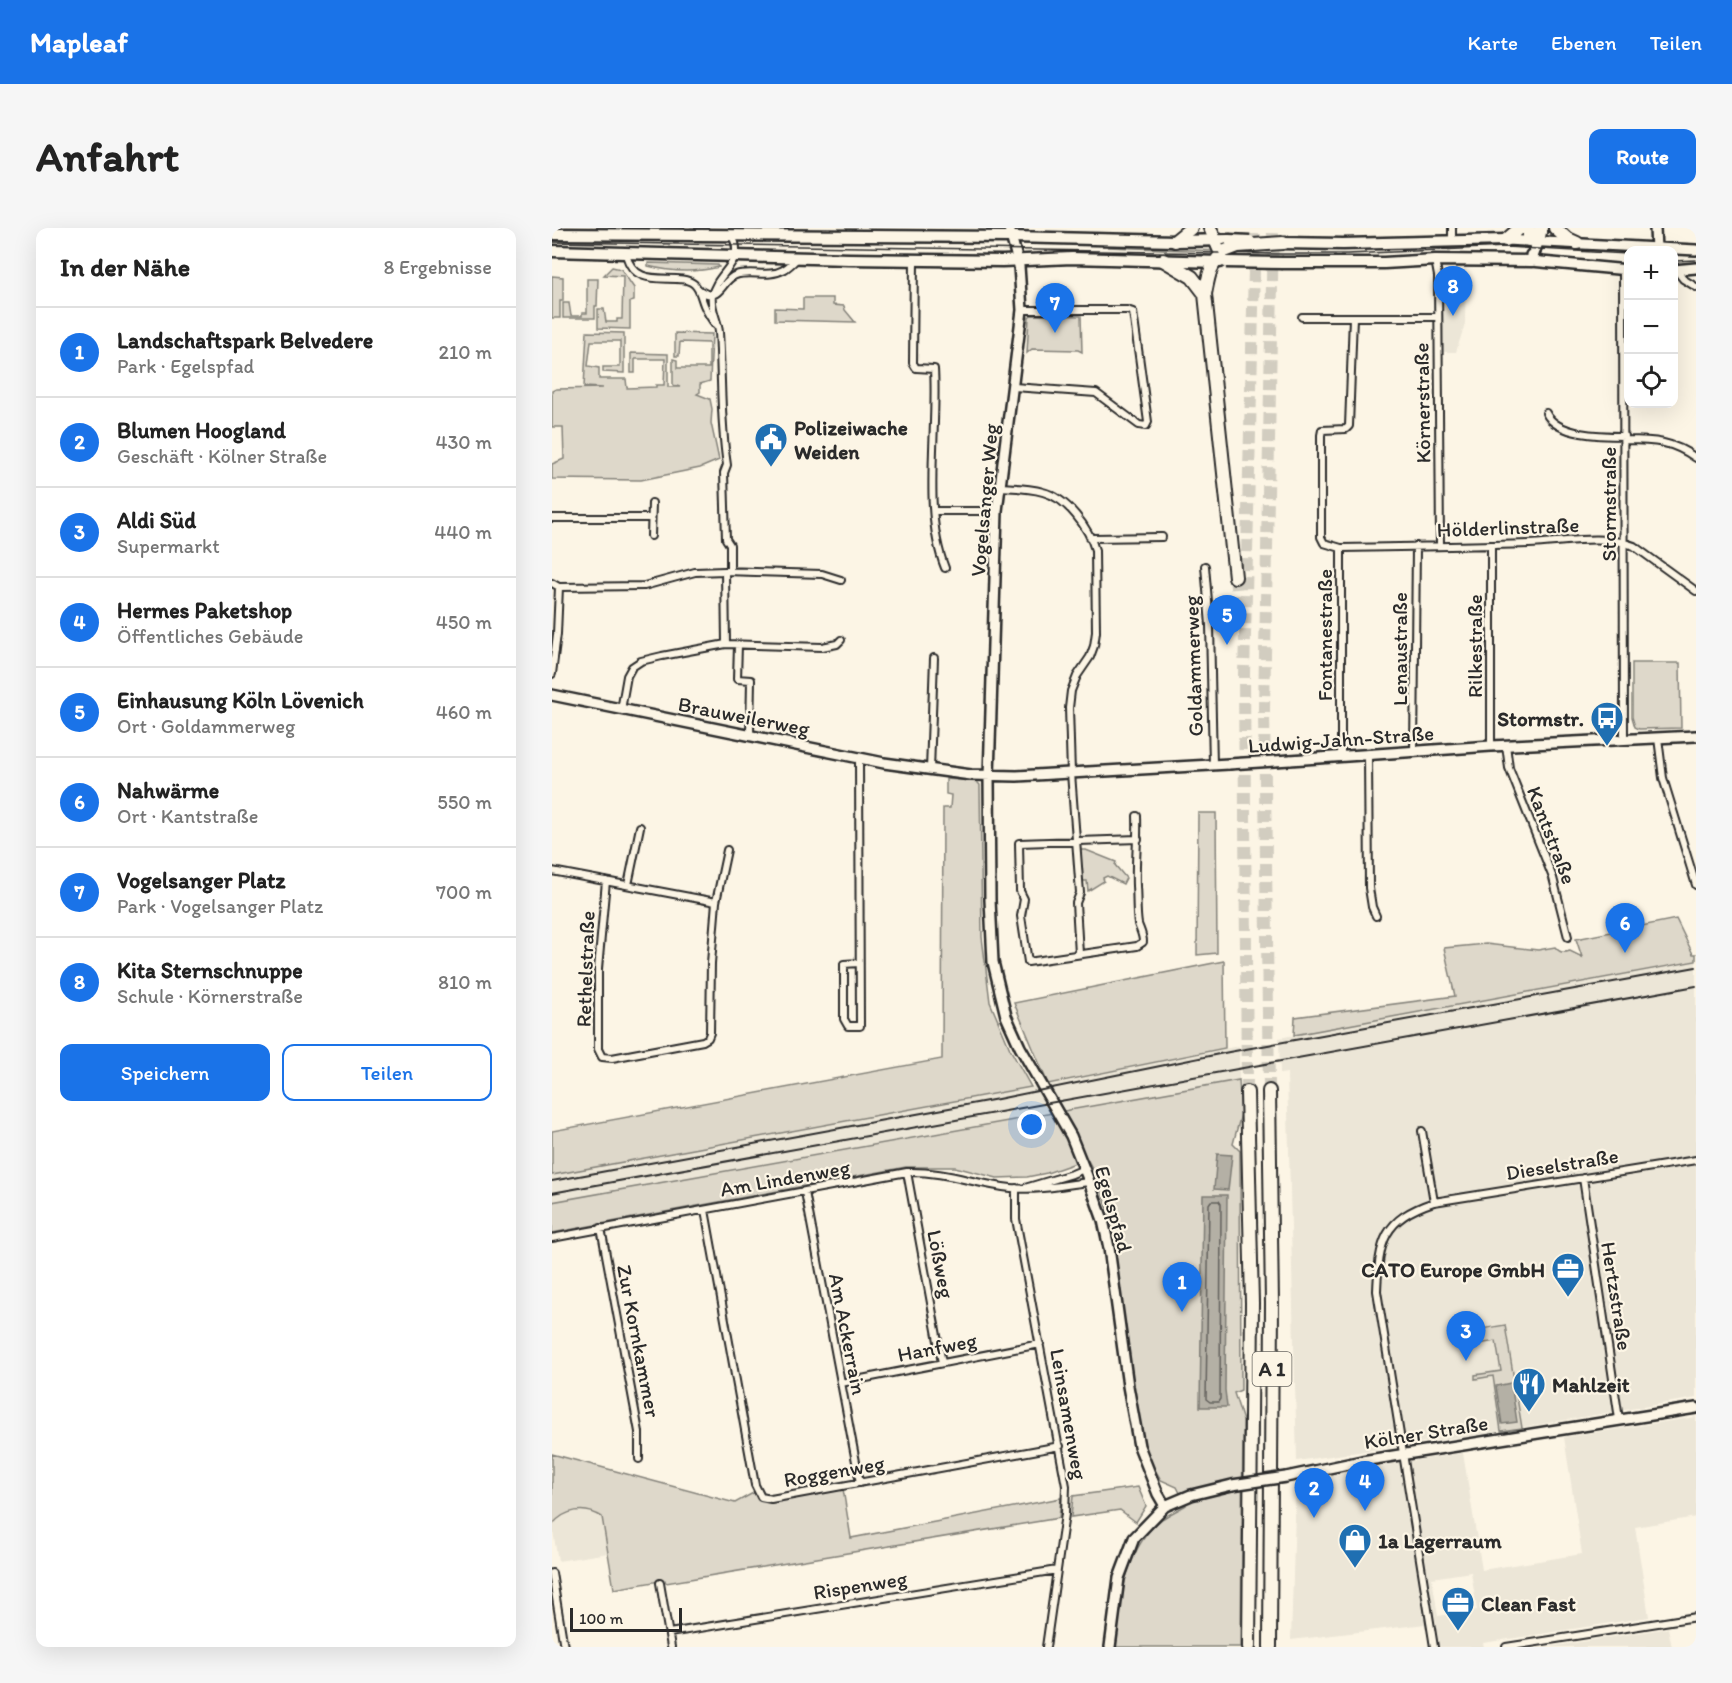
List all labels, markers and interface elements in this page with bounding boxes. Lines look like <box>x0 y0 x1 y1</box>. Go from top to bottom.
text: Mapleaf <box>30 25 128 59</box>
text: Karte <box>1468 30 1518 55</box>
text: Ebenen <box>1551 30 1617 55</box>
text: Teilen <box>1650 30 1702 55</box>
button: Route <box>1589 129 1696 184</box>
text: Anfahrt <box>36 131 179 182</box>
map controls <box>1624 246 1678 408</box>
button: + <box>1624 246 1678 300</box>
text: In der Nähe <box>60 251 190 283</box>
text: 8 Ergebnisse <box>384 255 492 279</box>
pin: 8 <box>1434 266 1472 316</box>
pin: 7 <box>1036 284 1074 333</box>
button: − <box>1624 300 1678 354</box>
text: Landschaftspark Belvedere <box>117 327 373 354</box>
text: 1 <box>75 340 84 364</box>
text: 210 m <box>439 340 492 364</box>
street label: Körnerstraße <box>1408 342 1436 464</box>
text: Park · Egelspfad <box>117 354 254 378</box>
button: locate <box>1624 354 1678 408</box>
place label: Polizeiwache Weiden <box>794 415 908 464</box>
text: Blumen Hoogland <box>117 417 286 444</box>
public building icon: Polizeiwache Weiden <box>753 421 789 468</box>
street label: Vogelsanger Weg <box>965 422 1003 578</box>
text: 2 <box>74 430 85 454</box>
text: 430 m <box>435 430 492 454</box>
text: Geschäft · Kölner Straße <box>117 444 327 468</box>
street label: Stormstraße <box>1596 447 1621 561</box>
text: Aldi Süd <box>117 507 196 534</box>
street label: Hölderlinstraße <box>1436 512 1580 542</box>
text: 3 <box>74 520 85 544</box>
text: 440 m <box>434 520 492 544</box>
text: Supermarkt <box>117 534 220 558</box>
street label: Fontanestraße <box>1312 569 1337 701</box>
street label: Lenaustraße <box>1387 592 1412 706</box>
street label: Rilkestraße <box>1462 594 1487 698</box>
street label: Goldammerweg <box>1178 595 1208 737</box>
pin: 5 <box>1208 596 1246 645</box>
text: Hermes Paketshop <box>117 597 292 624</box>
text: 4 <box>73 610 86 634</box>
text: 450 m <box>436 610 492 634</box>
text: Öffentliches Gebäude <box>117 624 303 648</box>
text: Einhausung Köln Lövenich <box>117 687 364 714</box>
street label: Brauweilerweg <box>676 691 812 741</box>
text: 5 <box>74 700 85 724</box>
text: 460 m <box>436 700 492 724</box>
bus stop icon: Stormstr. <box>1589 700 1625 747</box>
place label: Stormstr. <box>1497 706 1584 731</box>
text: Ort · Goldammerweg <box>117 714 295 738</box>
street label: Ludwig-Jahn-Straße <box>1247 720 1435 758</box>
text: Nahwärme <box>117 777 219 804</box>
street label: Kantstraße <box>1522 783 1582 887</box>
text: 6 <box>74 790 85 814</box>
text: 550 m <box>437 790 492 814</box>
text: Ort · Kantstraße <box>117 804 259 828</box>
text: Vogelsanger Platz <box>117 867 285 894</box>
text: 7 <box>75 880 84 904</box>
text: 700 m <box>436 880 492 904</box>
text: Park · Vogelsanger Platz <box>117 894 323 918</box>
pin: 6 <box>1606 904 1644 953</box>
street label: Rethelstraße <box>570 910 600 1028</box>
text: Kita Sternschnuppe <box>117 957 303 984</box>
text: 8 <box>74 970 85 994</box>
text: 810 m <box>438 970 492 994</box>
text: Schule · Körnerstraße <box>117 984 303 1008</box>
button: Speichern <box>60 1044 270 1101</box>
button: Teilen <box>282 1044 492 1101</box>
your location <box>1017 1110 1046 1139</box>
street label: Dieselstraße <box>1504 1143 1620 1185</box>
street label: Am Lindenweg <box>718 1154 852 1202</box>
street label: Egelspfad <box>1090 1163 1138 1256</box>
street label: Lößweg <box>922 1228 960 1301</box>
street label: Hertzstraße <box>1596 1240 1638 1352</box>
office icon: CATO Europe GmbH <box>1550 1251 1586 1298</box>
place label: CATO Europe GmbH <box>1361 1257 1545 1283</box>
pin: 1 <box>1162 1262 1202 1312</box>
street label: Zur Kornkammer <box>612 1263 666 1420</box>
street label: Am Ackerrain <box>824 1271 872 1397</box>
pin: 3 <box>1446 1312 1486 1361</box>
street label: Hanfweg <box>895 1327 979 1367</box>
street label: Leinsamenweg <box>1045 1346 1093 1482</box>
road number: A 1 <box>1252 1352 1292 1386</box>
restaurant icon: Mahlzeit <box>1511 1366 1547 1413</box>
place label: Mahlzeit <box>1552 1372 1630 1397</box>
street label: Kölner Straße <box>1362 1410 1490 1454</box>
street label: Roggenweg <box>782 1450 887 1492</box>
pin: 4 <box>1346 1462 1384 1511</box>
pin: 2 <box>1294 1468 1334 1518</box>
shop icon: 1a Lagerraum <box>1337 1522 1373 1569</box>
place label: 1a Lagerraum <box>1378 1528 1502 1554</box>
street label: Rispenweg <box>811 1565 909 1605</box>
office icon: Clean Fast <box>1440 1585 1476 1632</box>
place label: Clean Fast <box>1481 1591 1576 1616</box>
scale bar <box>570 1605 682 1632</box>
text: 100 m <box>579 1609 623 1628</box>

